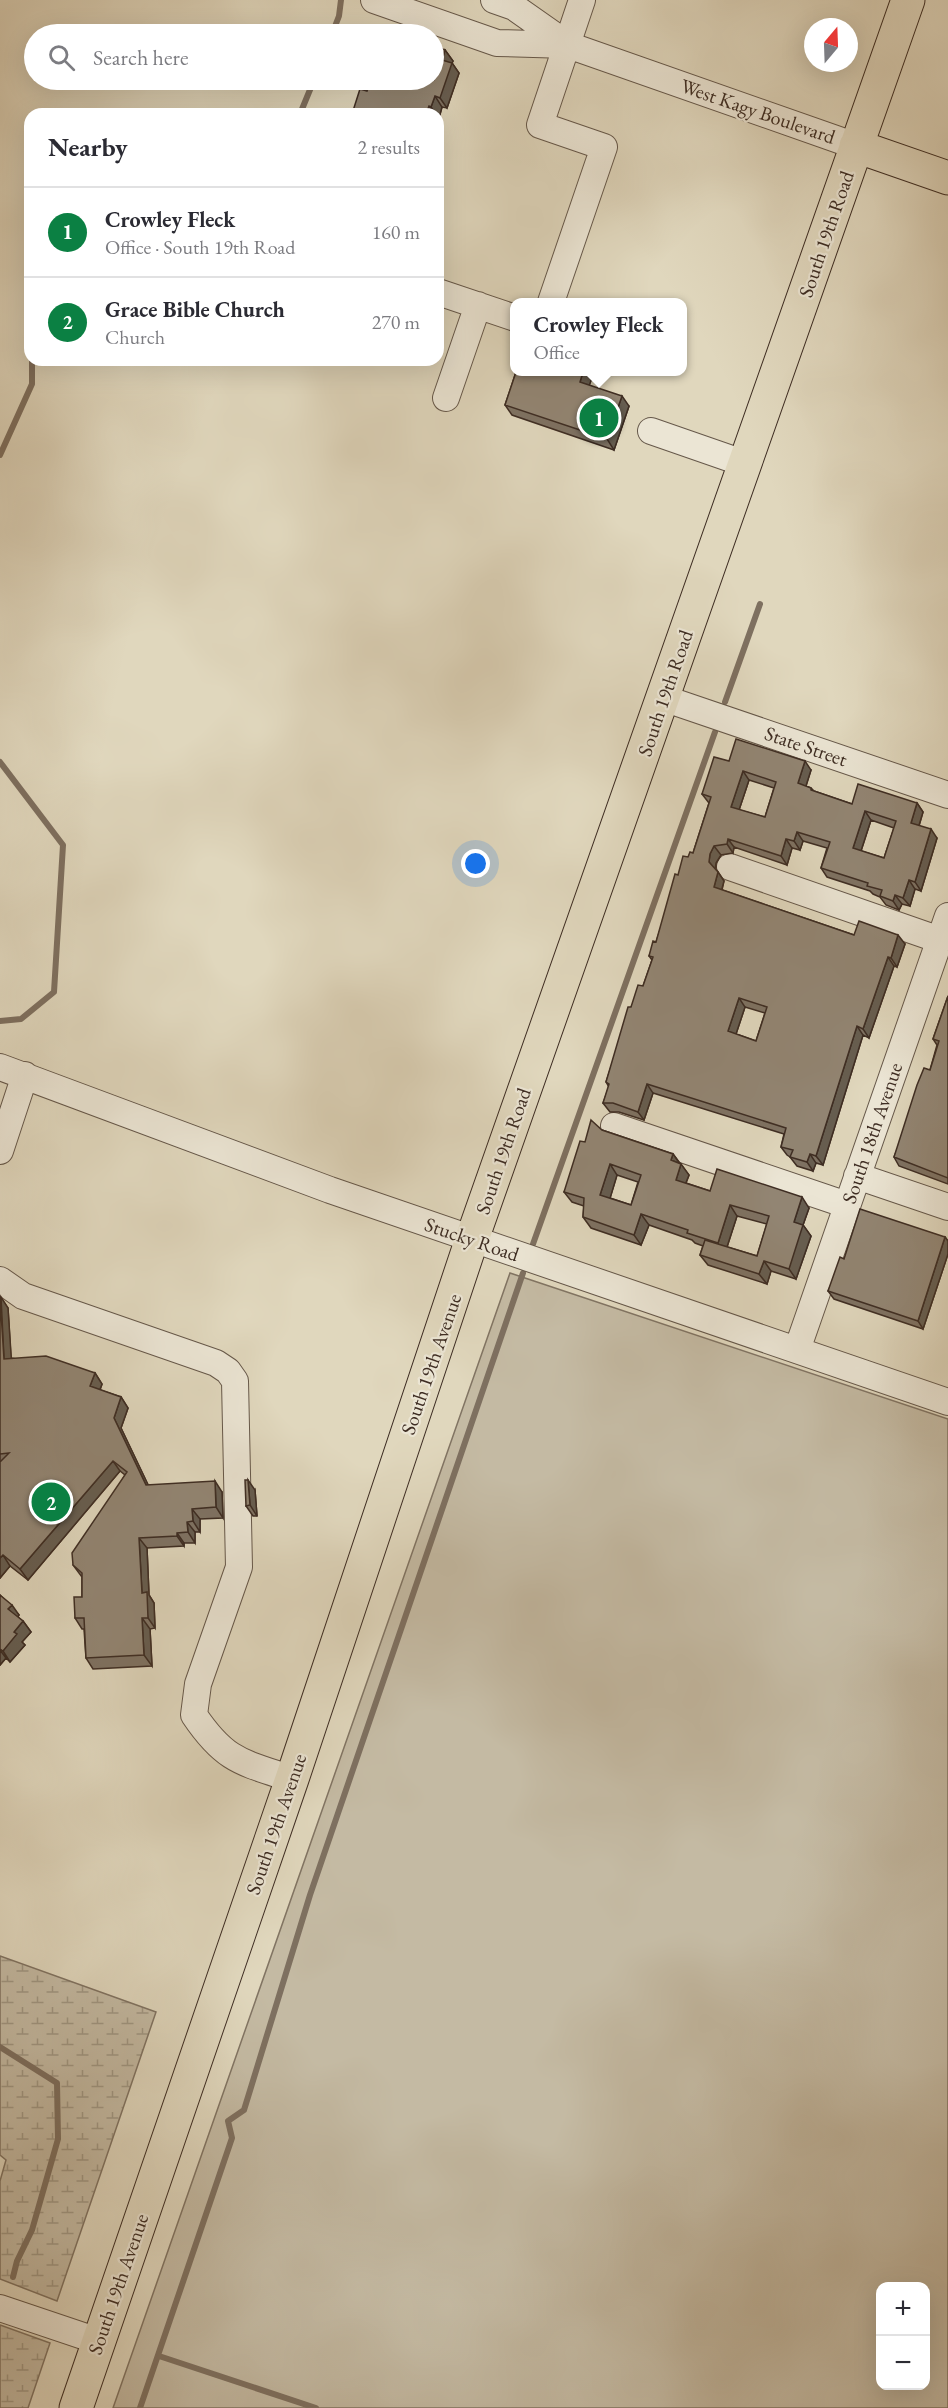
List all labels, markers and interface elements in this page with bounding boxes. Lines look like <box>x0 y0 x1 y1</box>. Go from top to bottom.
north arrow <box>804 18 858 72</box>
search box <box>24 24 444 90</box>
icon: search <box>45 41 78 74</box>
text: Search here <box>93 43 188 72</box>
street label: West Kagy Boulevard <box>677 72 840 150</box>
text: Nearby <box>48 130 128 164</box>
text: 2 results <box>357 134 420 160</box>
street label: South 19th Road <box>792 167 860 301</box>
text: Crowley Fleck <box>105 205 235 234</box>
text: 1 <box>62 219 73 245</box>
text: 160 m <box>372 219 420 245</box>
text: Office · South 19th Road <box>105 234 295 260</box>
text: Grace Bible Church <box>105 295 285 324</box>
popup <box>510 298 687 376</box>
text: 2 <box>62 309 73 335</box>
text: 270 m <box>372 309 420 335</box>
text: Crowley Fleck <box>533 310 664 339</box>
text: Church <box>105 324 165 350</box>
text: Office <box>533 339 580 365</box>
pin: 1 <box>580 396 618 440</box>
street label: South 19th Road <box>631 626 699 760</box>
street label: State Street <box>761 720 851 772</box>
your location <box>461 849 490 878</box>
street label: South 18th Avenue <box>836 1059 908 1207</box>
street label: South 19th Road <box>469 1084 537 1218</box>
street label: Stucky Road <box>421 1211 524 1268</box>
street label: South 19th Avenue <box>395 1290 467 1438</box>
pin: 2 <box>32 1480 70 1524</box>
street label: South 19th Avenue <box>240 1750 312 1898</box>
street label: South 19th Avenue <box>82 2210 154 2358</box>
map controls <box>876 2282 930 2390</box>
button: + <box>876 2282 930 2336</box>
button: − <box>876 2336 930 2390</box>

